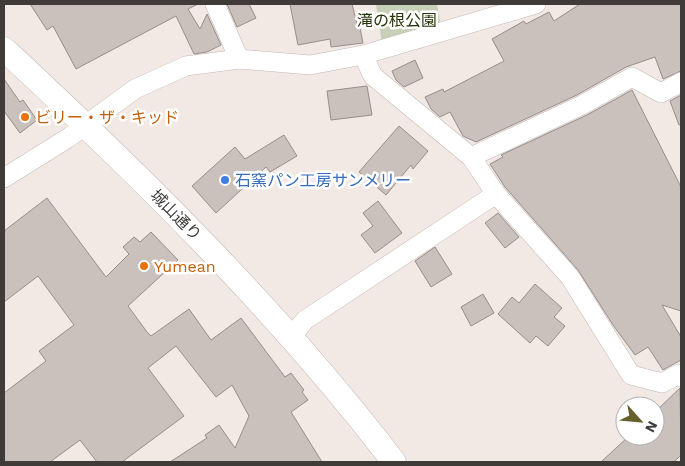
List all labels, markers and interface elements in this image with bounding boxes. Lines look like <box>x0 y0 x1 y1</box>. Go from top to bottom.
park label: 滝の根公園 <box>357 11 437 30</box>
place label: ビリー・ザ・キッド <box>35 108 179 127</box>
marker: ビリー・ザ・キッド <box>19 111 31 123</box>
place label: 石窯パン工房サンメリー <box>235 171 411 190</box>
marker: 石窯パン工房サンメリー <box>219 174 231 186</box>
street label: 城山通り <box>147 186 205 244</box>
place label: Yumean <box>154 257 216 276</box>
marker: Yumean <box>138 260 150 272</box>
north arrow <box>615 396 665 446</box>
text: N <box>642 419 661 435</box>

